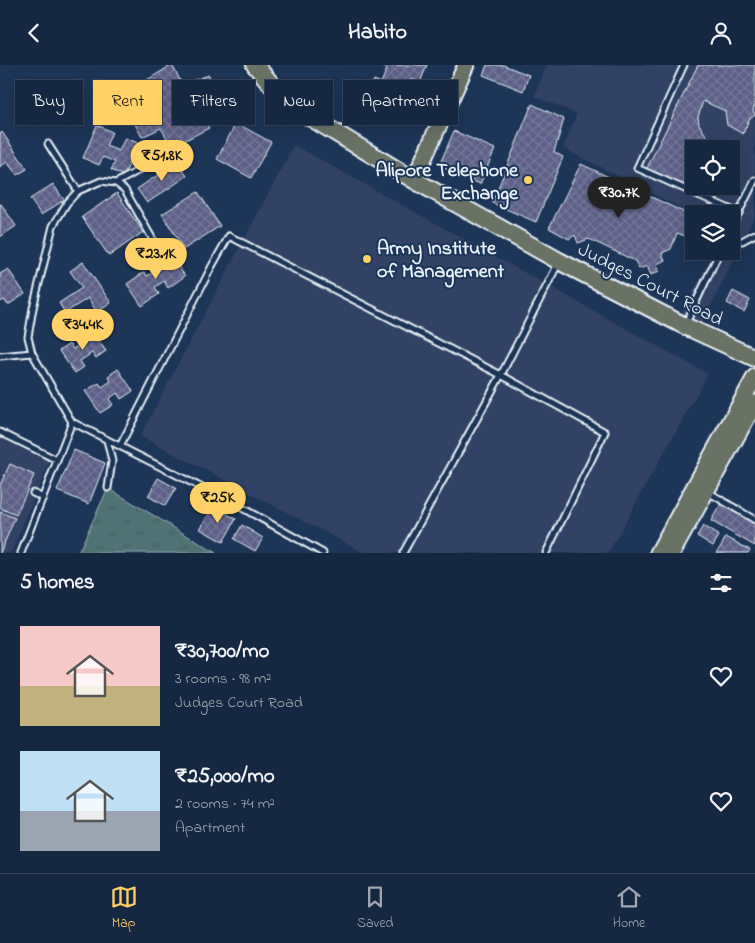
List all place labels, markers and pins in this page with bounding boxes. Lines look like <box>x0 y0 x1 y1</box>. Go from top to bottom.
pin: ₹51.8K <box>121 139 203 182</box>
place label: Alipore Telephone Exchange <box>376 157 519 210</box>
marker: Alipore Telephone Exchange <box>522 174 534 186</box>
pin: ₹30.7K <box>578 177 660 219</box>
place label: Army Institute of Management <box>377 235 505 288</box>
pin: ₹23.1K <box>115 237 197 280</box>
marker: Army Institute of Management <box>361 253 373 265</box>
pin: ₹34.4K <box>42 309 124 351</box>
pin: ₹25K <box>188 481 248 524</box>

